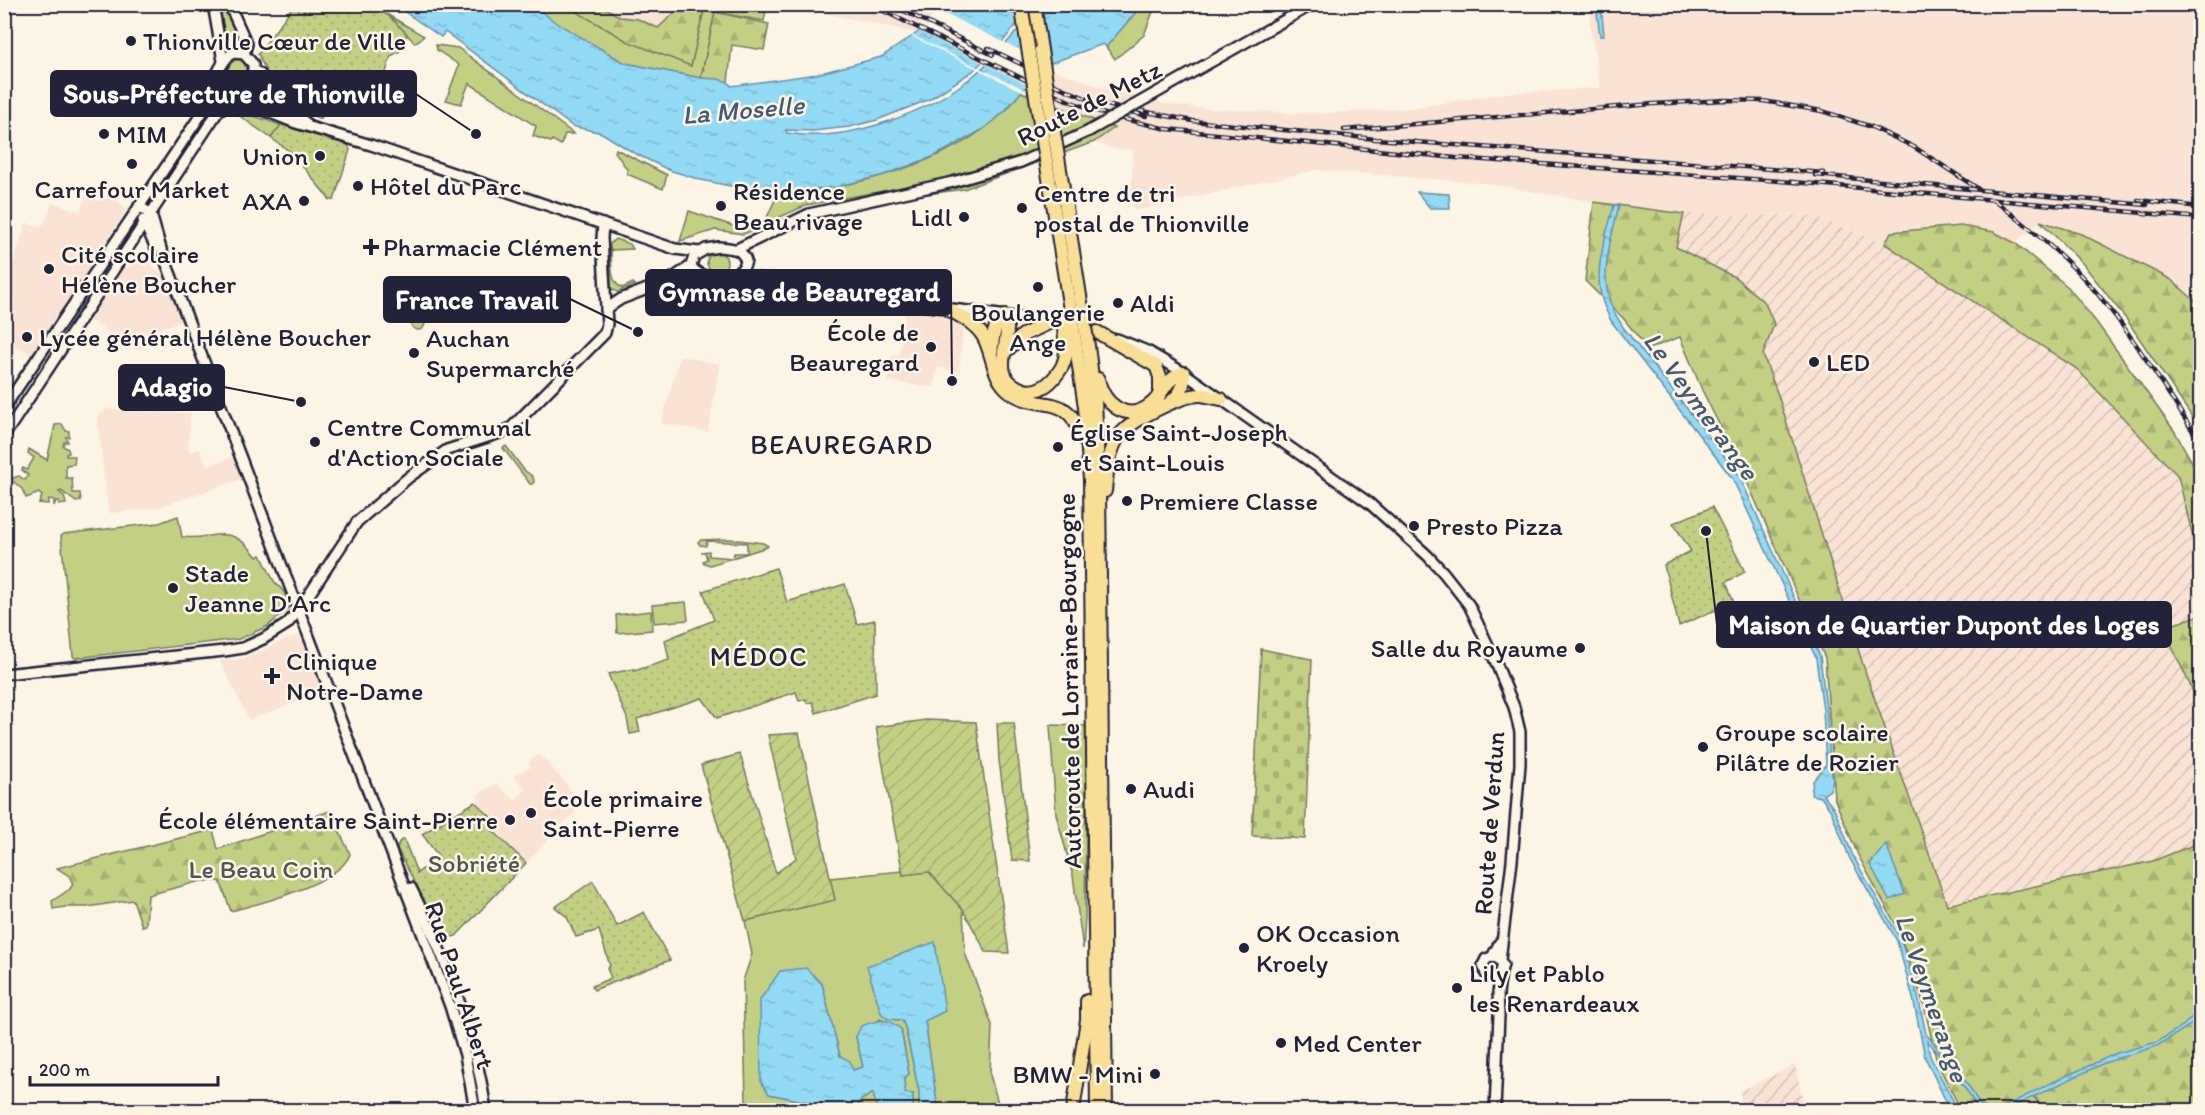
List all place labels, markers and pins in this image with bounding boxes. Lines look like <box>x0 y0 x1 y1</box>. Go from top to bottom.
place label: Thionville Cœur de Ville <box>143 25 406 57</box>
marker: Thionville Cœur de Ville <box>124 34 138 48</box>
callout: Sous-Préfecture de Thionville <box>51 71 416 116</box>
place label: MIM <box>116 118 167 150</box>
marker: MIM <box>97 127 111 141</box>
place label: Union <box>242 140 308 172</box>
marker: Union <box>313 149 327 163</box>
marker: Carrefour Market <box>125 157 139 171</box>
place label: Hôtel du Parc <box>370 170 521 202</box>
place label: Carrefour Market <box>34 173 230 205</box>
place label: Résidence Beau rivage <box>733 175 863 237</box>
place label: Centre de tri postal de Thionville <box>1034 177 1249 239</box>
marker: Hôtel du Parc <box>351 179 365 193</box>
place label: AXA <box>242 185 292 217</box>
marker: AXA <box>297 194 311 208</box>
marker: Résidence Beau rivage <box>714 199 728 213</box>
place label: Lidl <box>911 201 952 233</box>
marker: Centre de tri postal de Thionville <box>1015 201 1029 215</box>
marker: Lidl <box>957 210 971 224</box>
place label: Pharmacie Clément <box>383 231 602 263</box>
place label: Cité scolaire Hélène Boucher <box>61 238 236 300</box>
marker: Pharmacie Clément <box>364 240 378 254</box>
marker: Cité scolaire Hélène Boucher <box>42 262 56 276</box>
callout: Gymnase de Beauregard <box>646 270 951 315</box>
callout: France Travail <box>384 277 570 322</box>
marker: Boulangerie Ange <box>1031 280 1045 294</box>
place label: Aldi <box>1130 287 1175 319</box>
place label: Boulangerie Ange <box>971 296 1105 358</box>
marker: Aldi <box>1111 296 1125 310</box>
place label: École de Beauregard <box>789 316 920 378</box>
place label: Lycée général Hélène Boucher <box>39 321 371 353</box>
place label: Auchan Supermarché <box>426 322 575 384</box>
marker: Lycée général Hélène Boucher <box>20 330 34 344</box>
marker: École de Beauregard <box>924 340 938 354</box>
marker: Auchan Supermarché <box>407 346 421 360</box>
place label: LED <box>1826 346 1870 378</box>
marker: LED <box>1807 355 1821 369</box>
callout: Adagio <box>119 365 224 410</box>
place label: Centre Communal d'Action Sociale <box>327 411 531 473</box>
place label: Église Saint-Joseph et Saint-Louis <box>1070 416 1288 478</box>
marker: Centre Communal d'Action Sociale <box>308 435 322 449</box>
marker: Église Saint-Joseph et Saint-Louis <box>1051 440 1065 454</box>
place label: Premiere Classe <box>1139 485 1318 517</box>
marker: Premiere Classe <box>1120 494 1134 508</box>
place label: Presto Pizza <box>1426 510 1563 542</box>
marker: Presto Pizza <box>1407 519 1421 533</box>
place label: Stade Jeanne D'Arc <box>185 557 331 619</box>
marker: Stade Jeanne D'Arc <box>166 581 180 595</box>
callout: Maison de Quartier Dupont des Loges <box>1717 602 2171 647</box>
place label: Salle du Royaume <box>1371 632 1568 664</box>
marker: Salle du Royaume <box>1573 641 1587 655</box>
place label: Clinique Notre-Dame <box>286 645 423 707</box>
marker: Clinique Notre-Dame <box>263 667 281 685</box>
place label: Groupe scolaire Pilâtre de Rozier <box>1715 716 1899 778</box>
marker: Groupe scolaire Pilâtre de Rozier <box>1696 740 1710 754</box>
place label: Audi <box>1143 773 1195 805</box>
place label: École primaire Saint-Pierre <box>543 782 703 844</box>
marker: Audi <box>1124 782 1138 796</box>
place label: École élémentaire Saint-Pierre <box>158 804 498 836</box>
marker: École primaire Saint-Pierre <box>524 806 538 820</box>
marker: École élémentaire Saint-Pierre <box>503 813 517 827</box>
place label: OK Occasion Kroely <box>1256 917 1400 979</box>
marker: OK Occasion Kroely <box>1237 941 1251 955</box>
place label: Lily et Pablo les Renardeaux <box>1469 957 1639 1019</box>
marker: Lily et Pablo les Renardeaux <box>1450 981 1464 995</box>
place label: Med Center <box>1293 1027 1422 1059</box>
marker: Med Center <box>1274 1036 1288 1050</box>
place label: BMW - Mini <box>1012 1058 1143 1090</box>
marker: BMW - Mini <box>1148 1067 1162 1081</box>

